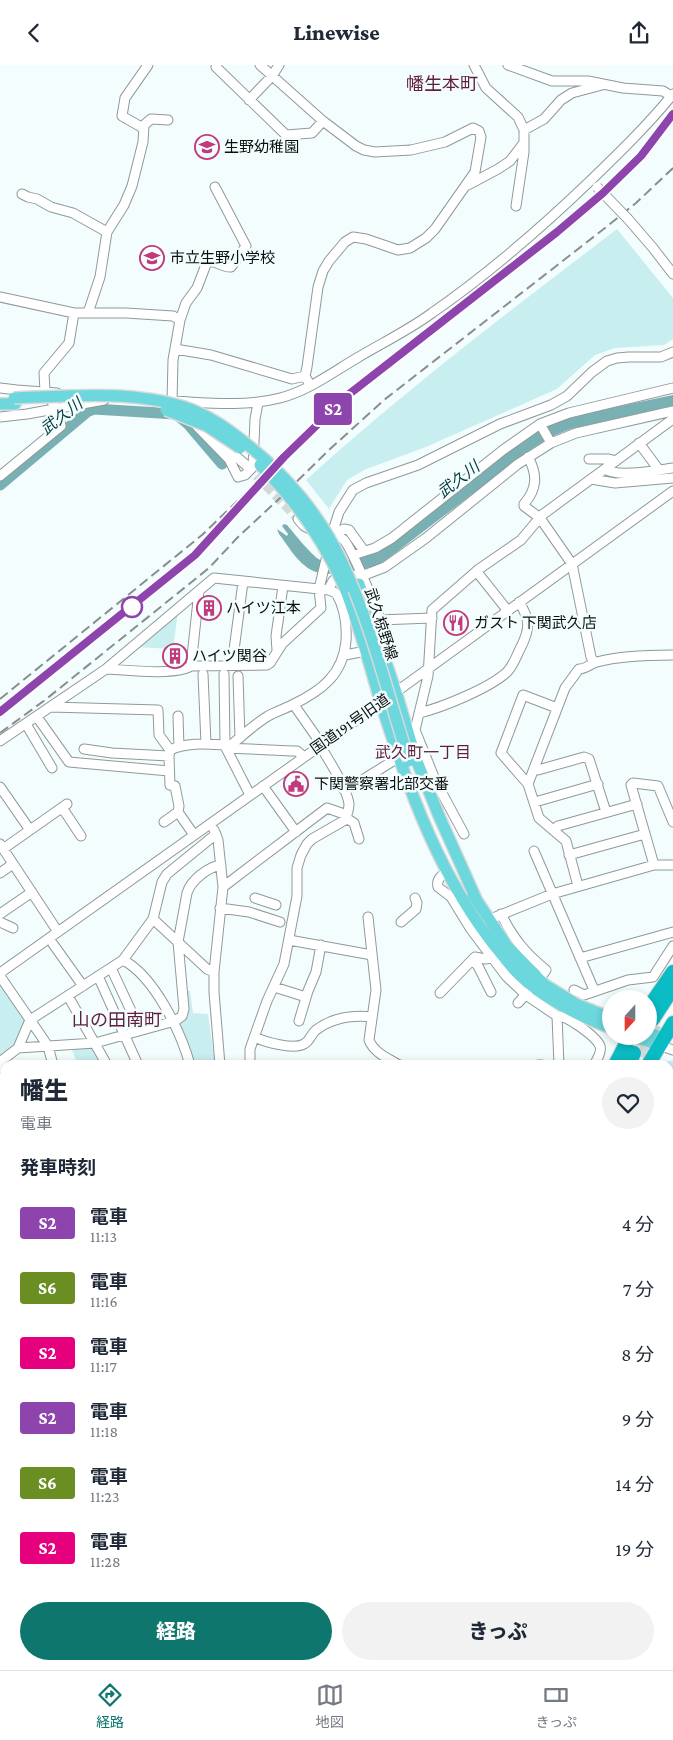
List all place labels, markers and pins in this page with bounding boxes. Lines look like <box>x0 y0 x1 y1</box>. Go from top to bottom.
school or university icon: 生野幼稚園 <box>194 134 220 160</box>
place label: 生野幼稚園 <box>224 139 299 155</box>
school or university icon: 市立生野小学校 <box>139 245 165 271</box>
place label: 市立生野小学校 <box>170 250 275 266</box>
building icon: ハイツ江本 <box>196 595 222 621</box>
unlabelled marker <box>121 596 143 618</box>
place label: ハイツ江本 <box>226 600 301 616</box>
restaurant icon: ガスト 下関武久店 <box>443 610 469 636</box>
place label: ガスト 下関武久店 <box>474 615 597 631</box>
building icon: ハイツ関谷 <box>162 643 188 669</box>
place label: ハイツ関谷 <box>192 648 267 664</box>
public building icon: 下関警察署北部交番 <box>283 771 309 797</box>
place label: 下関警察署北部交番 <box>314 775 449 792</box>

